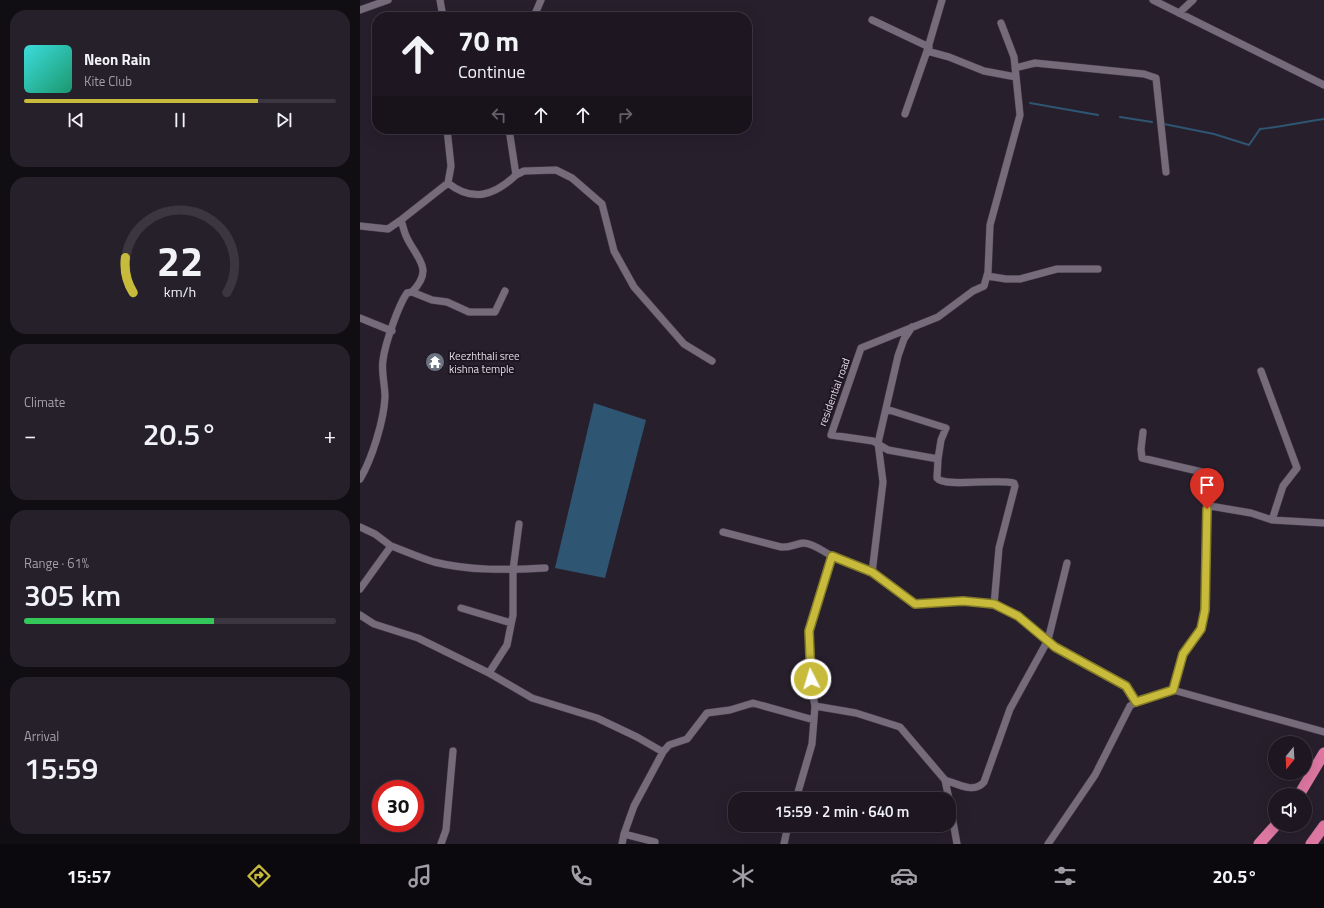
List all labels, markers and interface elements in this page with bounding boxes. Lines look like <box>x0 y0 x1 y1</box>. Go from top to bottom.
text: 70 m <box>458 19 519 62</box>
icon: ahead <box>392 28 444 80</box>
text: Neon Rain <box>84 48 151 71</box>
text: Continue <box>458 58 525 85</box>
text: Kite Club <box>84 71 132 91</box>
icon: left <box>488 104 510 126</box>
icon: ahead <box>530 104 552 126</box>
icon: ahead <box>572 104 594 126</box>
icon: right <box>614 104 636 126</box>
icon: previous <box>65 109 87 131</box>
icon: pause <box>169 109 191 131</box>
icon: next <box>273 109 295 131</box>
text: 22 <box>157 229 203 292</box>
text: km/h <box>164 281 196 303</box>
place label: Keezhthali sree kishna temple <box>449 348 520 377</box>
temple icon: Keezhthali sree kishna temple <box>424 351 446 373</box>
street label: residential road <box>814 355 854 428</box>
text: Climate <box>24 392 65 412</box>
text: 20.5° <box>143 411 217 457</box>
text: − <box>24 418 36 452</box>
text: + <box>324 418 336 452</box>
pin <box>1190 468 1224 509</box>
icon: arrive <box>1196 474 1218 496</box>
text: Range · 61% <box>24 553 89 573</box>
text: 305 km <box>24 572 121 618</box>
position arrow <box>790 658 832 700</box>
text: Arrival <box>24 726 59 746</box>
north arrow <box>1268 736 1312 780</box>
map controls <box>1268 736 1312 832</box>
text: 15:59 <box>24 745 98 791</box>
speed limit sign: 30 <box>372 780 424 832</box>
button: sound <box>1268 788 1312 832</box>
text: 15:59 · 2 min · 640 m <box>775 800 909 823</box>
icon: directions <box>245 862 273 890</box>
icon: music <box>406 862 434 890</box>
icon: phone <box>567 862 595 890</box>
icon: climate <box>729 862 757 890</box>
icon: car <box>890 862 918 890</box>
icon: filters <box>1051 862 1079 890</box>
text: 15:57 <box>67 863 112 890</box>
text: 20.5° <box>1212 863 1257 890</box>

